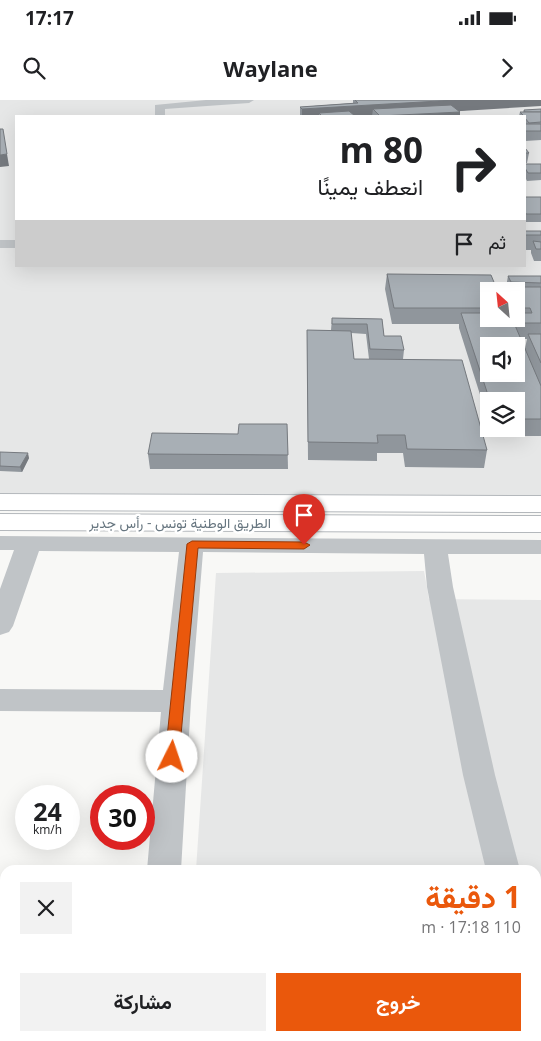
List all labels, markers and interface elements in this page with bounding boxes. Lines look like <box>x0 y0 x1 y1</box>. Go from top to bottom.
text: 17:17 <box>25 5 74 31</box>
text: Waylane <box>223 53 318 83</box>
icon: search <box>20 54 48 82</box>
icon: forward <box>493 54 521 82</box>
text: 80 m <box>340 126 423 173</box>
icon: right <box>441 135 506 200</box>
text: انعطف يمينًا <box>317 171 423 201</box>
text: ثم <box>488 229 506 255</box>
icon: arrive <box>450 230 478 258</box>
north arrow <box>480 282 525 328</box>
map controls <box>480 282 525 437</box>
button: sound <box>480 337 525 382</box>
button: layers <box>480 392 525 437</box>
pin <box>283 494 325 545</box>
icon: arrive <box>290 501 318 529</box>
street label: الطريق الوطنية تونس - رأس جدير <box>88 513 271 532</box>
position arrow <box>145 730 197 782</box>
speed limit sign: 30 <box>90 785 155 850</box>
text: 24 <box>33 794 62 828</box>
text: km/h <box>33 821 62 838</box>
text: 1 دقيقة <box>425 876 521 917</box>
button: close <box>20 882 72 934</box>
text: 110 m · 17:18 <box>421 916 521 938</box>
button: مشاركة <box>20 973 266 1031</box>
button: خروج <box>276 973 521 1031</box>

